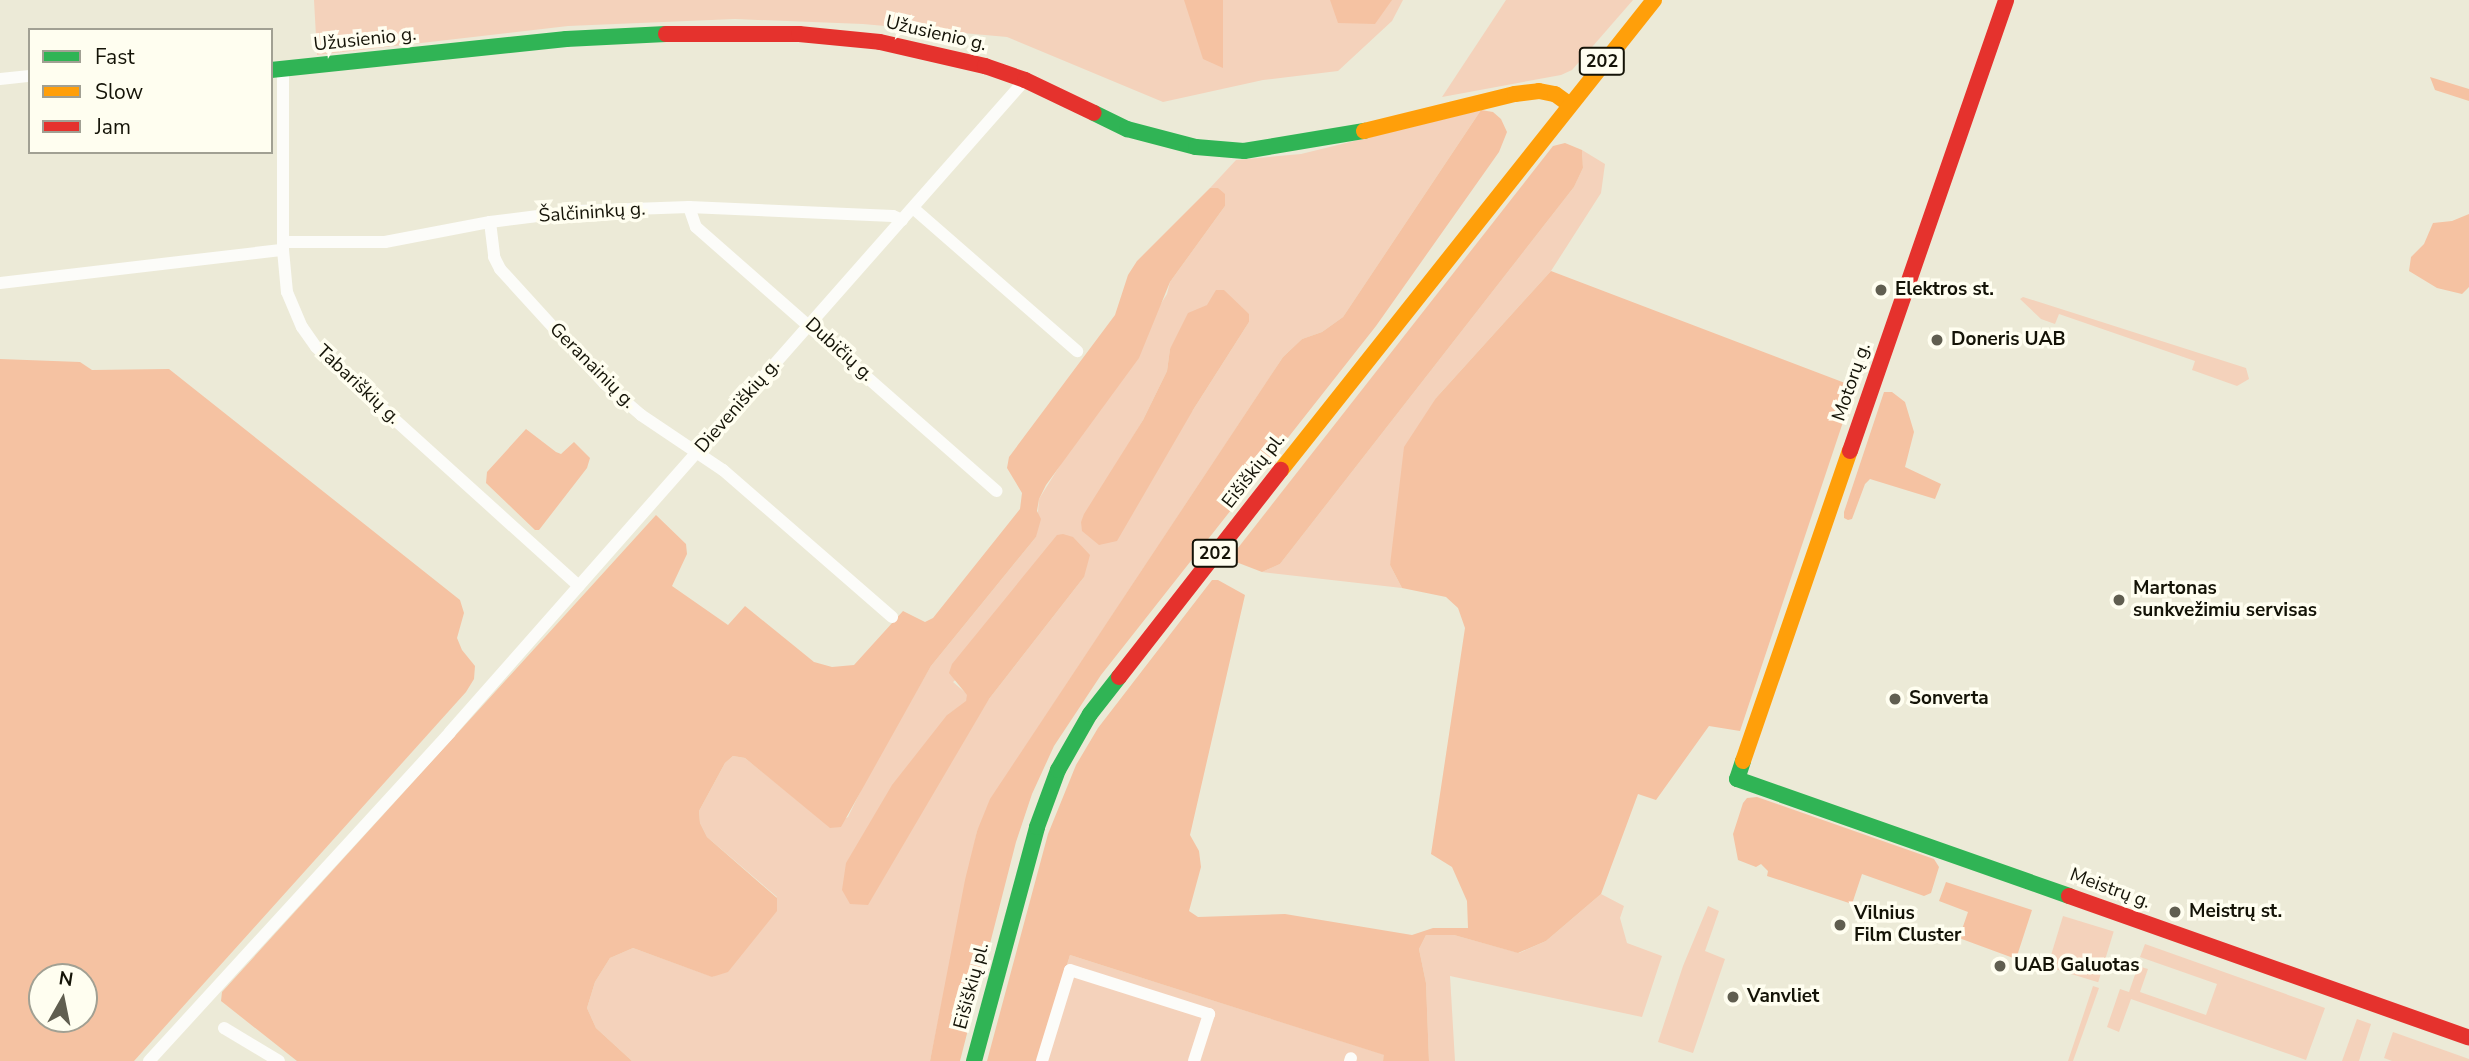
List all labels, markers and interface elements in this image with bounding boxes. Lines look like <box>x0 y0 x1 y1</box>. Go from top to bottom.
street label: Užusienio g. <box>883 11 989 57</box>
street label: Užusienio g. <box>313 23 417 57</box>
legend <box>28 28 273 154</box>
text: Fast <box>95 43 135 71</box>
road number: 202 <box>1578 46 1626 76</box>
text: Slow <box>95 78 143 106</box>
text: Jam <box>95 113 131 141</box>
street label: Šalčininkų g. <box>538 198 646 228</box>
place label: Elektros st. <box>1895 279 1994 301</box>
marker: Elektros st. <box>1873 282 1889 298</box>
street label: Dubičių g. <box>800 313 878 387</box>
street label: Geranainių g. <box>544 318 640 414</box>
place label: Doneris UAB <box>1951 329 2066 351</box>
marker: Doneris UAB <box>1929 332 1945 348</box>
street label: Tabariškių g. <box>311 340 405 430</box>
street label: Motorų g. <box>1828 340 1876 424</box>
street label: Dieveniškių g. <box>691 354 785 458</box>
street label: Eišiškių pl. <box>1218 429 1290 513</box>
road number: 202 <box>1190 538 1240 568</box>
place label: Martonas sunkvežimiu servisas <box>2133 578 2317 622</box>
marker: Martonas sunkvežimiu servisas <box>2111 592 2127 608</box>
place label: Sonverta <box>1909 688 1989 710</box>
marker: Sonverta <box>1887 691 1903 707</box>
street label: Meistrų g. <box>2067 864 2153 914</box>
place label: Meistrų st. <box>2189 901 2282 923</box>
place label: Vilnius Film Cluster <box>1854 903 1961 947</box>
marker: Meistrų st. <box>2167 904 2183 920</box>
marker: Vilnius Film Cluster <box>1832 917 1848 933</box>
street label: Eišiškių pl. <box>949 940 995 1032</box>
place label: UAB Galuotas <box>2014 955 2140 977</box>
marker: UAB Galuotas <box>1992 958 2008 974</box>
north arrow <box>28 963 98 1033</box>
text: N <box>57 965 75 993</box>
place label: Vanvliet <box>1747 986 1819 1008</box>
marker: Vanvliet <box>1725 989 1741 1005</box>

